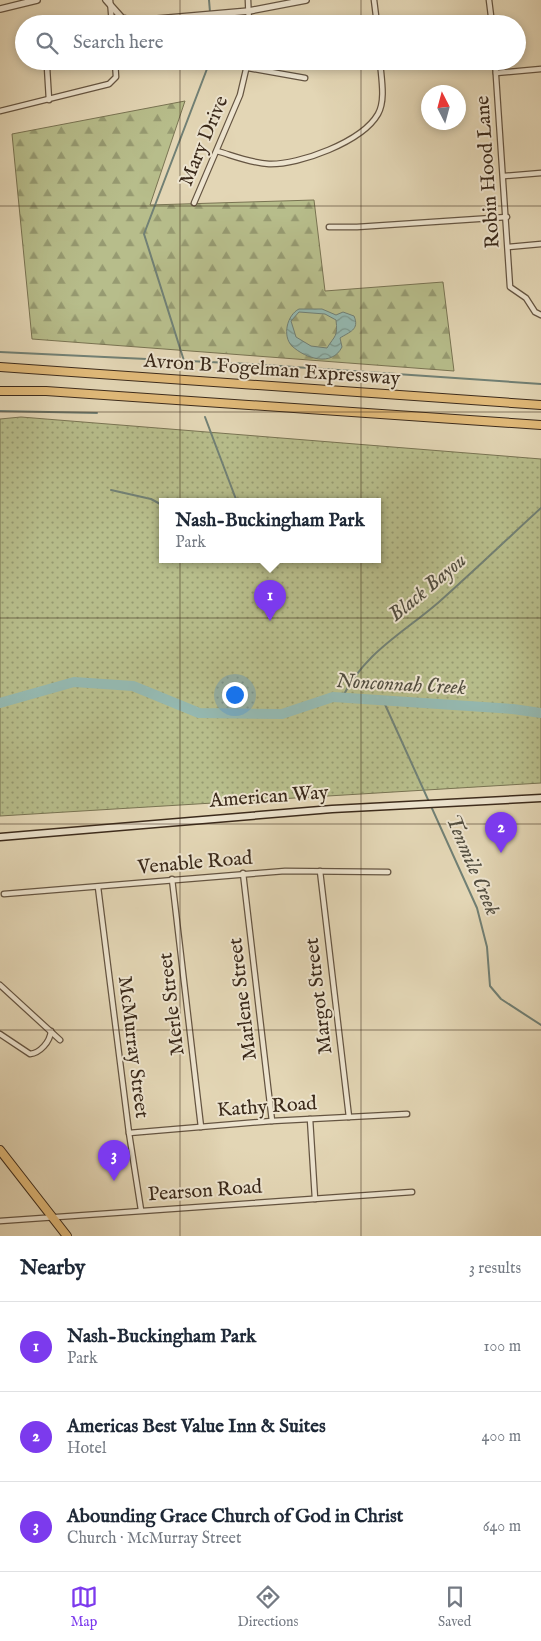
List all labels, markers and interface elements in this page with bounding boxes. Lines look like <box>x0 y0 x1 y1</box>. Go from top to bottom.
search box <box>15 15 526 70</box>
icon: search <box>33 29 61 57</box>
text: Search here <box>73 31 164 55</box>
north arrow <box>421 85 466 130</box>
street label: Mary Drive <box>174 92 234 190</box>
street label: Robin Hood Lane <box>470 95 506 249</box>
street label: Avron B Fogelman Expressway <box>142 348 401 391</box>
popup <box>159 498 381 563</box>
text: Nash-Buckingham Park <box>175 509 365 533</box>
text: Park <box>175 533 206 553</box>
water label: Black Bayou <box>383 548 473 628</box>
pin: 1 <box>254 580 286 621</box>
water label: Nonconnah Creek <box>335 668 467 702</box>
your location <box>222 682 248 708</box>
street label: American Way <box>208 780 329 814</box>
water label: Tenmile Creek <box>439 810 506 920</box>
pin: 2 <box>485 812 517 853</box>
street label: Venable Road <box>136 845 254 881</box>
street label: Marlene Street <box>223 936 263 1062</box>
street label: Margot Street <box>299 936 339 1056</box>
street label: Merle Street <box>153 951 191 1057</box>
street label: McMurray Street <box>112 974 154 1120</box>
street label: Kathy Road <box>216 1091 318 1123</box>
pin: 3 <box>98 1140 130 1181</box>
street label: Pearson Road <box>147 1175 263 1207</box>
text: Nearby <box>20 1255 85 1282</box>
text: 3 results <box>469 1259 521 1279</box>
text: Nash-Buckingham Park <box>67 1325 256 1349</box>
text: 1 <box>33 1337 39 1357</box>
text: 100 m <box>484 1337 521 1357</box>
text: Park <box>67 1349 97 1369</box>
text: Americas Best Value Inn & Suites <box>67 1415 326 1439</box>
text: 2 <box>32 1427 40 1447</box>
text: 400 m <box>482 1427 521 1447</box>
text: Hotel <box>67 1439 106 1459</box>
text: Abounding Grace Church of God in Christ <box>67 1505 403 1529</box>
text: 3 <box>33 1517 39 1537</box>
text: 640 m <box>483 1517 521 1537</box>
text: Church · McMurray Street <box>67 1529 241 1549</box>
tab: Map <box>70 1583 98 1631</box>
tab: Directions <box>237 1583 298 1631</box>
tab: Saved <box>438 1583 471 1631</box>

